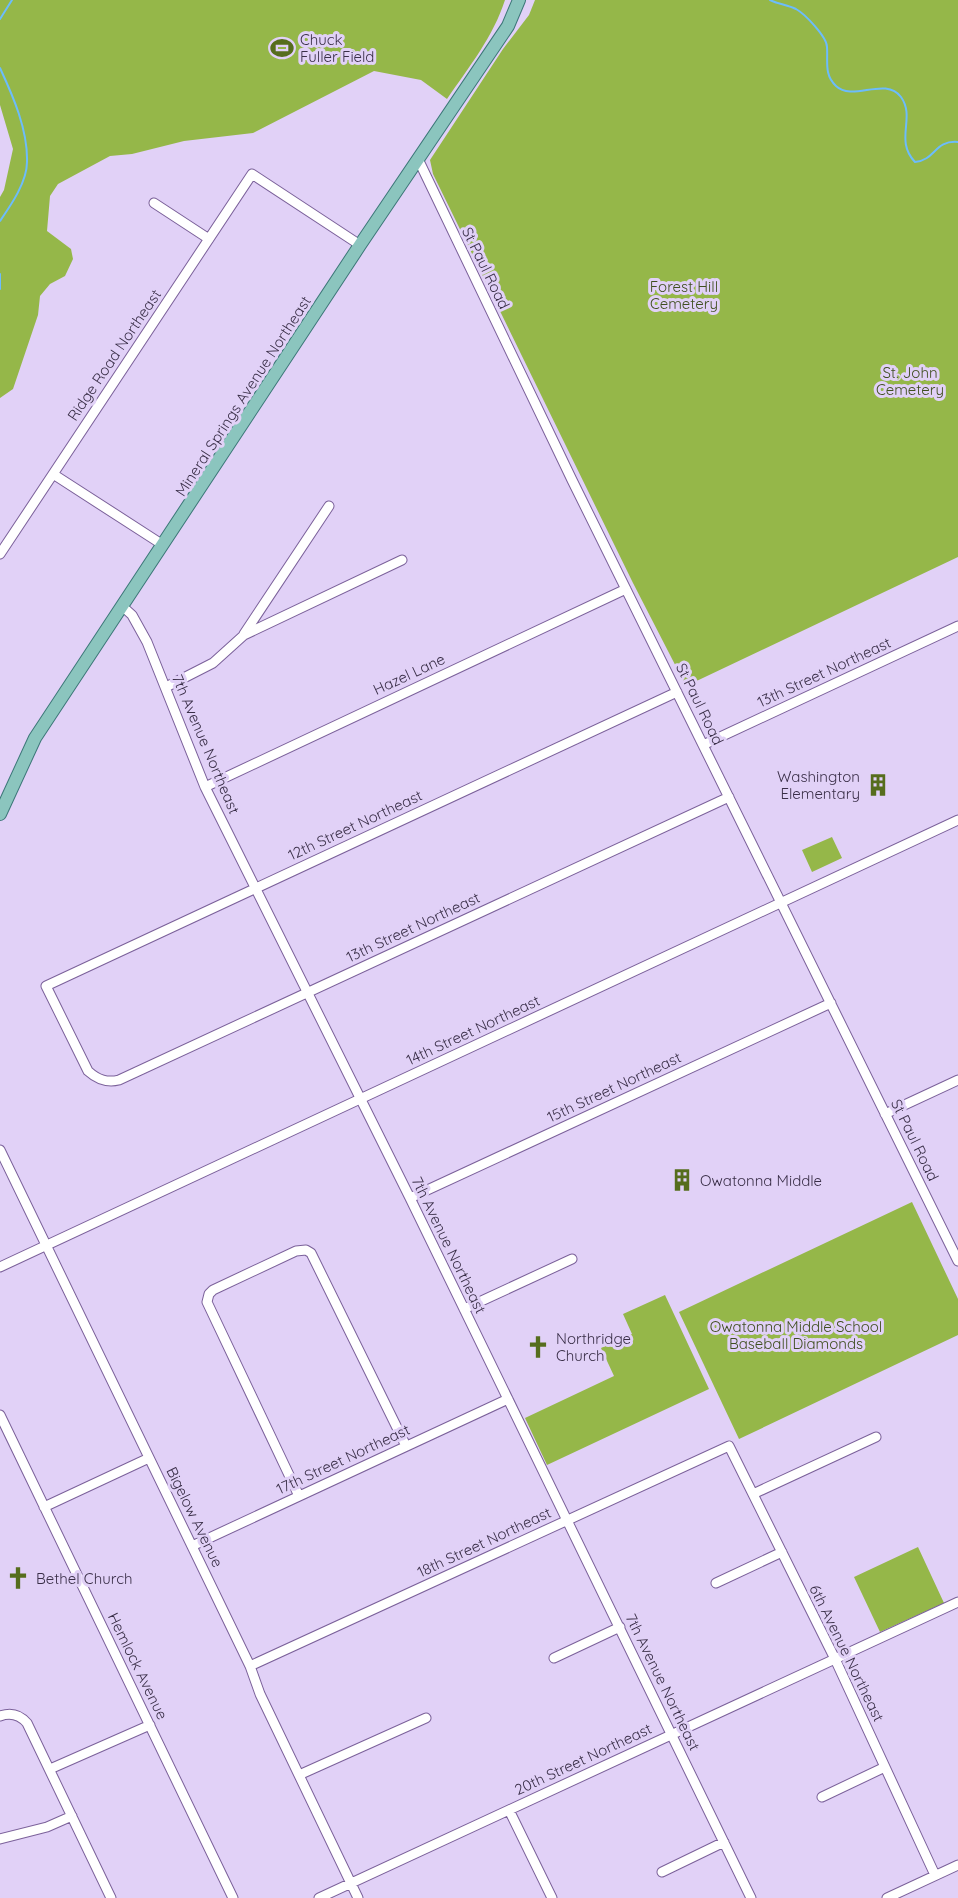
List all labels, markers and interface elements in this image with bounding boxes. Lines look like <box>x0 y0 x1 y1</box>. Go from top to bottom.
place label: Chuck Fuller Field <box>300 30 374 66</box>
sports icon: Chuck Fuller Field <box>269 35 295 61</box>
street label: St Paul Road <box>458 224 514 312</box>
park label: Forest Hill Cemetery <box>650 277 718 313</box>
street label: Ridge Road Northeast <box>63 286 165 424</box>
street label: Mineral Springs Avenue Northeast <box>171 292 315 500</box>
park label: St. John Cemetery <box>876 363 944 399</box>
street label: 13th Street Northeast <box>754 633 894 711</box>
street label: Hazel Lane <box>370 649 448 699</box>
street label: St Paul Road <box>672 660 728 748</box>
street label: 7th Avenue Northeast <box>168 671 244 817</box>
place label: Washington Elementary <box>777 767 860 803</box>
building icon: Washington Elementary <box>865 772 891 798</box>
street label: 12th Street Northeast <box>285 786 425 864</box>
street label: 13th Street Northeast <box>343 888 483 966</box>
street label: 14th Street Northeast <box>403 991 543 1069</box>
street label: 15th Street Northeast <box>544 1048 684 1126</box>
street label: St Paul Road <box>887 1096 943 1184</box>
building icon: Owatonna Middle <box>669 1167 695 1193</box>
place label: Owatonna Middle <box>700 1171 822 1190</box>
street label: 7th Avenue Northeast <box>408 1173 490 1317</box>
park label: Owatonna Middle School Baseball Diamonds <box>710 1317 882 1353</box>
place label: Northridge Church <box>556 1329 631 1365</box>
church icon: Northridge Church <box>525 1334 551 1360</box>
street label: 17th Street Northeast <box>273 1420 413 1498</box>
street label: Bigelow Avenue <box>162 1464 228 1570</box>
street label: 18th Street Northeast <box>414 1503 554 1581</box>
church icon: Bethel Church <box>5 1565 31 1591</box>
place label: Bethel Church <box>36 1569 132 1588</box>
street label: 6th Avenue Northeast <box>806 1581 888 1725</box>
street label: Hemlock Avenue <box>104 1609 172 1723</box>
street label: 7th Avenue Northeast <box>622 1610 704 1754</box>
street label: 20th Street Northeast <box>511 1719 655 1799</box>

